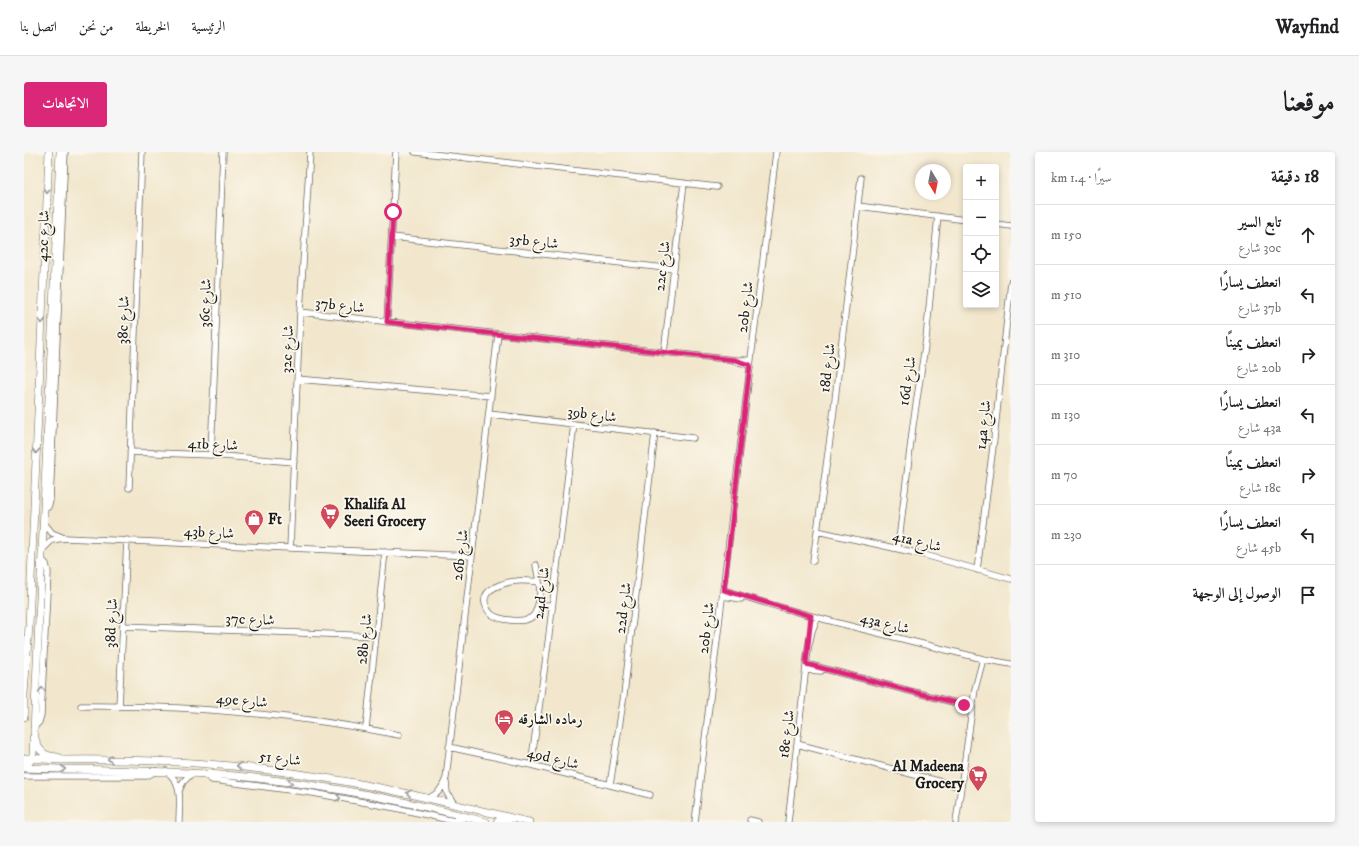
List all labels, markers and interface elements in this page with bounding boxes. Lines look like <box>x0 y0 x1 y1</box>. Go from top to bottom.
text: Wayfind <box>1276 16 1339 39</box>
text: اتصل بنا <box>20 18 57 36</box>
text: من نحن <box>79 18 114 36</box>
text: الخريطة <box>136 18 170 36</box>
text: الرئيسية <box>192 18 225 36</box>
button: الاتجاهات <box>24 82 107 127</box>
text: موقعنا <box>1283 85 1335 120</box>
north arrow <box>915 164 951 200</box>
map controls <box>963 164 999 308</box>
button: + <box>963 164 999 200</box>
text: 18 دقيقة <box>1271 166 1319 188</box>
text: سيرًا · 1.4 km <box>1051 170 1112 186</box>
one-way arrow <box>43 188 52 194</box>
button: − <box>963 200 999 236</box>
route start <box>384 203 402 221</box>
street label: 42c شارع <box>33 210 57 262</box>
text: تابع السير <box>1239 213 1281 232</box>
icon: ahead <box>1297 224 1319 246</box>
text: 150 m <box>1051 227 1082 243</box>
street label: 35b شارع <box>508 229 559 257</box>
button: locate <box>963 236 999 272</box>
street label: 22c شارع <box>650 240 678 293</box>
text: 30c شارع <box>1238 240 1281 256</box>
button: layers <box>963 272 999 308</box>
text: انعطف يسارًا <box>1220 273 1281 292</box>
street label: 36c شارع <box>195 278 219 328</box>
street label: 20b شارع <box>733 280 761 334</box>
icon: left <box>1297 284 1319 306</box>
text: 510 m <box>1051 287 1082 303</box>
street label: 37b شارع <box>314 293 366 321</box>
street label: 38c شارع <box>113 295 137 345</box>
text: 37b شارع <box>1238 300 1281 316</box>
one-way arrow <box>37 318 46 324</box>
street label: 32c شارع <box>277 324 301 374</box>
text: انعطف يمينًا <box>1226 333 1281 352</box>
street label: 18d شارع <box>815 342 843 394</box>
icon: right <box>1297 344 1319 366</box>
text: 310 m <box>1051 347 1080 363</box>
street label: 16d شارع <box>894 355 924 408</box>
text: 20b شارع <box>1236 360 1281 376</box>
text: انعطف يسارًا <box>1220 393 1281 412</box>
street label: 14a شارع <box>971 399 999 451</box>
street label: 39b شارع <box>566 402 618 430</box>
icon: left <box>1297 404 1319 426</box>
text: 130 m <box>1051 407 1080 423</box>
text: 43a شارع <box>1238 420 1281 436</box>
street label: 41b شارع <box>187 434 239 458</box>
one-way arrow <box>32 448 41 454</box>
text: انعطف يمينًا <box>1226 453 1281 472</box>
icon: right <box>1297 464 1319 486</box>
text: 70 m <box>1051 467 1077 483</box>
text: 18e شارع <box>1239 480 1281 496</box>
place label: Khalifa Al Seeri Grocery <box>344 495 427 531</box>
supermarket icon: Khalifa Al Seeri Grocery <box>319 502 341 530</box>
shop icon: Ft <box>243 508 265 536</box>
place label: Ft <box>268 510 282 529</box>
text: انعطف يسارًا <box>1220 513 1281 532</box>
street label: 43b شارع <box>183 522 235 546</box>
icon: left <box>1297 524 1319 546</box>
street label: 41a شارع <box>890 526 943 560</box>
text: 230 m <box>1051 527 1082 543</box>
street label: 26b شارع <box>448 528 476 582</box>
text: 45b شارع <box>1236 540 1281 556</box>
street label: 24d شارع <box>529 566 557 621</box>
street label: 22d شارع <box>611 581 639 635</box>
text: الوصول إلى الوجهة <box>1192 584 1281 603</box>
icon: arrive <box>1297 584 1319 606</box>
street label: 38d شارع <box>101 598 125 649</box>
street label: 20b شارع <box>694 601 722 655</box>
street label: 43a شارع <box>858 608 911 642</box>
street label: 37c شارع <box>225 609 275 633</box>
street label: 28b شارع <box>352 613 380 666</box>
one-way arrow <box>38 687 47 693</box>
street label: 49e شارع <box>215 689 268 715</box>
route end <box>955 696 973 714</box>
hotel icon: رماده الشارقه <box>493 708 515 736</box>
street label: 18e شارع <box>774 709 802 760</box>
place label: رماده الشارقه <box>518 710 583 729</box>
street label: 49d شارع <box>524 743 581 777</box>
street label: شارع 51 <box>257 746 302 773</box>
one-way arrow <box>107 755 113 763</box>
place label: Al Madeena Grocery <box>892 757 965 793</box>
one-way arrow <box>236 762 242 771</box>
supermarket icon: Al Madeena Grocery <box>967 764 989 792</box>
one-way arrow <box>60 765 66 773</box>
one-way arrow <box>287 778 293 787</box>
one-way arrow <box>406 790 412 798</box>
one-way arrow <box>335 793 341 801</box>

